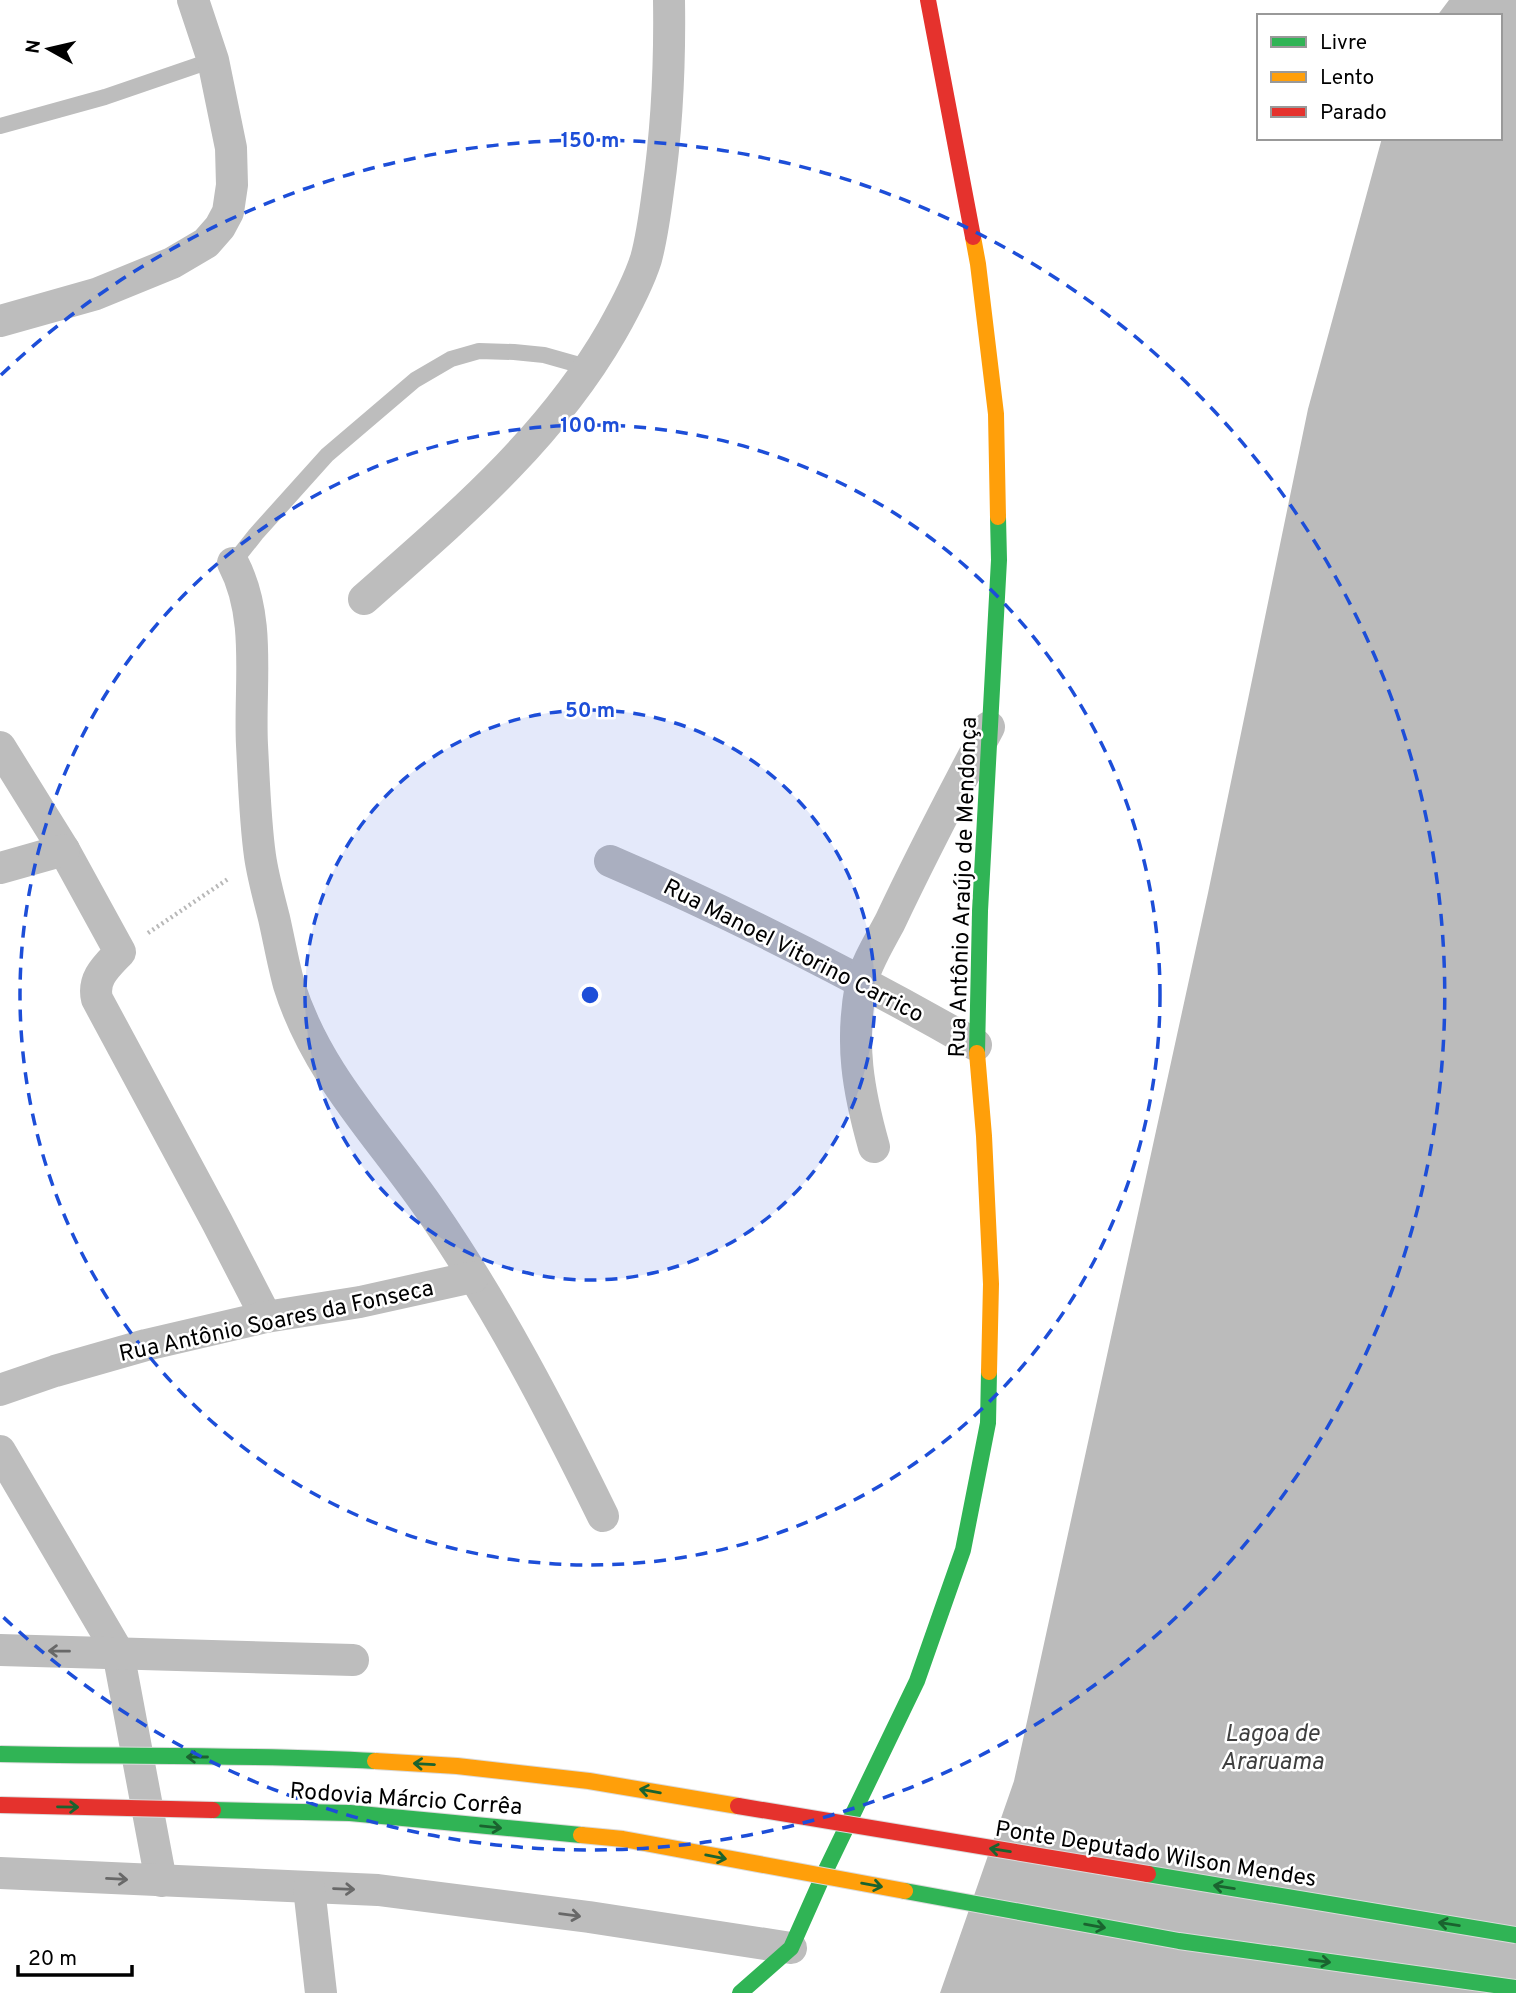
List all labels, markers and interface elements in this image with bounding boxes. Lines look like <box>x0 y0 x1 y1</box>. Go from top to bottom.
north arrow <box>14 14 84 84</box>
legend <box>1257 14 1502 140</box>
text: Livre <box>1320 30 1367 57</box>
text: N <box>21 38 47 55</box>
text: Lento <box>1320 65 1374 92</box>
text: Parado <box>1320 100 1387 127</box>
text: 150 m <box>561 128 619 155</box>
text: 100 m <box>560 413 620 440</box>
text: 50 m <box>565 698 615 725</box>
street label: Rua Antônio Araújo de Mendonça <box>944 716 985 1058</box>
street label: Rua Manoel Vitorino Carrico <box>658 874 928 1031</box>
centre of rings <box>578 983 602 1007</box>
street label: Rua Antônio Soares da Fonseca <box>117 1275 436 1370</box>
one-way arrow <box>48 1644 71 1658</box>
water label: Lagoa de Araruama <box>1220 1720 1324 1778</box>
one-way arrow <box>186 1750 209 1764</box>
one-way arrow <box>413 1758 436 1771</box>
street label: Rodovia Márcio Corrêa <box>288 1778 523 1823</box>
one-way arrow <box>639 1784 662 1797</box>
one-way arrow <box>56 1800 79 1814</box>
street label: Ponte Deputado Wilson Mendes <box>993 1816 1318 1895</box>
one-way arrow <box>479 1821 502 1834</box>
one-way arrow <box>989 1843 1012 1856</box>
one-way arrow <box>704 1850 727 1864</box>
one-way arrow <box>105 1873 128 1886</box>
one-way arrow <box>860 1879 883 1892</box>
one-way arrow <box>1213 1880 1236 1893</box>
one-way arrow <box>333 1883 356 1896</box>
one-way arrow <box>558 1908 581 1921</box>
one-way arrow <box>1438 1917 1461 1930</box>
one-way arrow <box>1083 1920 1106 1933</box>
scale bar <box>18 1934 131 1978</box>
text: 20 m <box>28 1946 77 1973</box>
one-way arrow <box>1308 1955 1331 1968</box>

